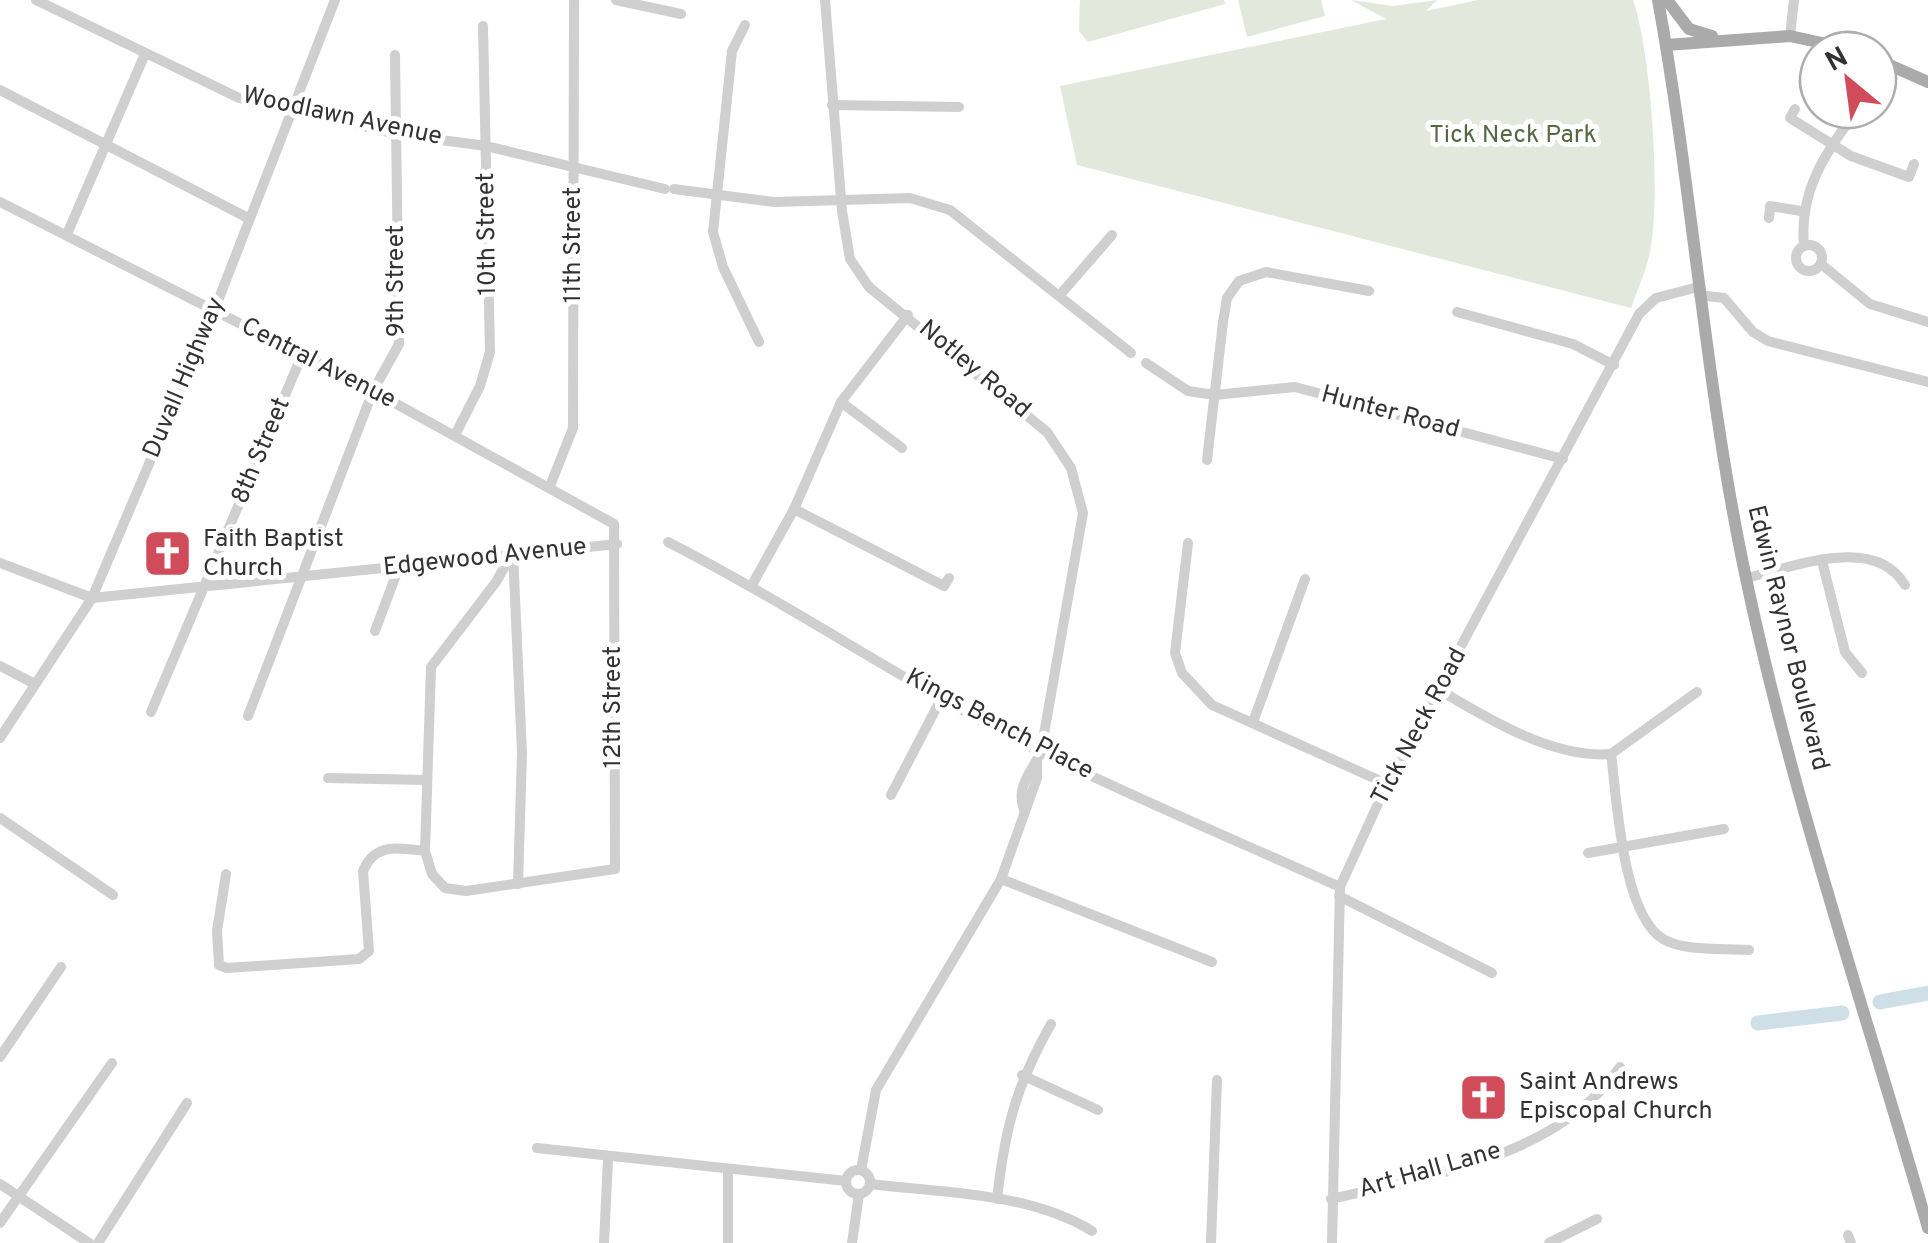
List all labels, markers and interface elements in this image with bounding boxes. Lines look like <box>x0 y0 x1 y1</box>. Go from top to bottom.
north arrow <box>1798 30 1898 130</box>
text: N <box>1820 40 1855 81</box>
street label: Woodlawn Avenue <box>239 80 445 154</box>
park label: Tick Neck Park <box>1429 120 1597 152</box>
street label: 10th Street <box>471 172 505 296</box>
street label: 11th Street <box>558 187 590 303</box>
street label: 9th Street <box>381 225 413 337</box>
street label: Duvall Highway <box>137 293 233 463</box>
street label: Central Avenue <box>235 311 401 417</box>
street label: Notley Road <box>911 314 1037 426</box>
street label: Hunter Road <box>1317 379 1463 447</box>
street label: 8th Street <box>225 393 299 509</box>
street label: Edwin Raynor Boulevard <box>1739 502 1835 774</box>
place label: Faith Baptist Church <box>203 524 344 585</box>
church icon: Faith Baptist Church <box>142 528 194 580</box>
street label: Edgewood Avenue <box>382 531 588 585</box>
street label: Tick Neck Road <box>1365 643 1475 811</box>
street label: 12th Street <box>598 646 630 768</box>
street label: Kings Bench Place <box>900 662 1098 788</box>
place label: Saint Andrews Episcopal Church <box>1519 1067 1713 1128</box>
church icon: Saint Andrews Episcopal Church <box>1458 1071 1510 1123</box>
street label: Art Hall Lane <box>1355 1135 1505 1207</box>

